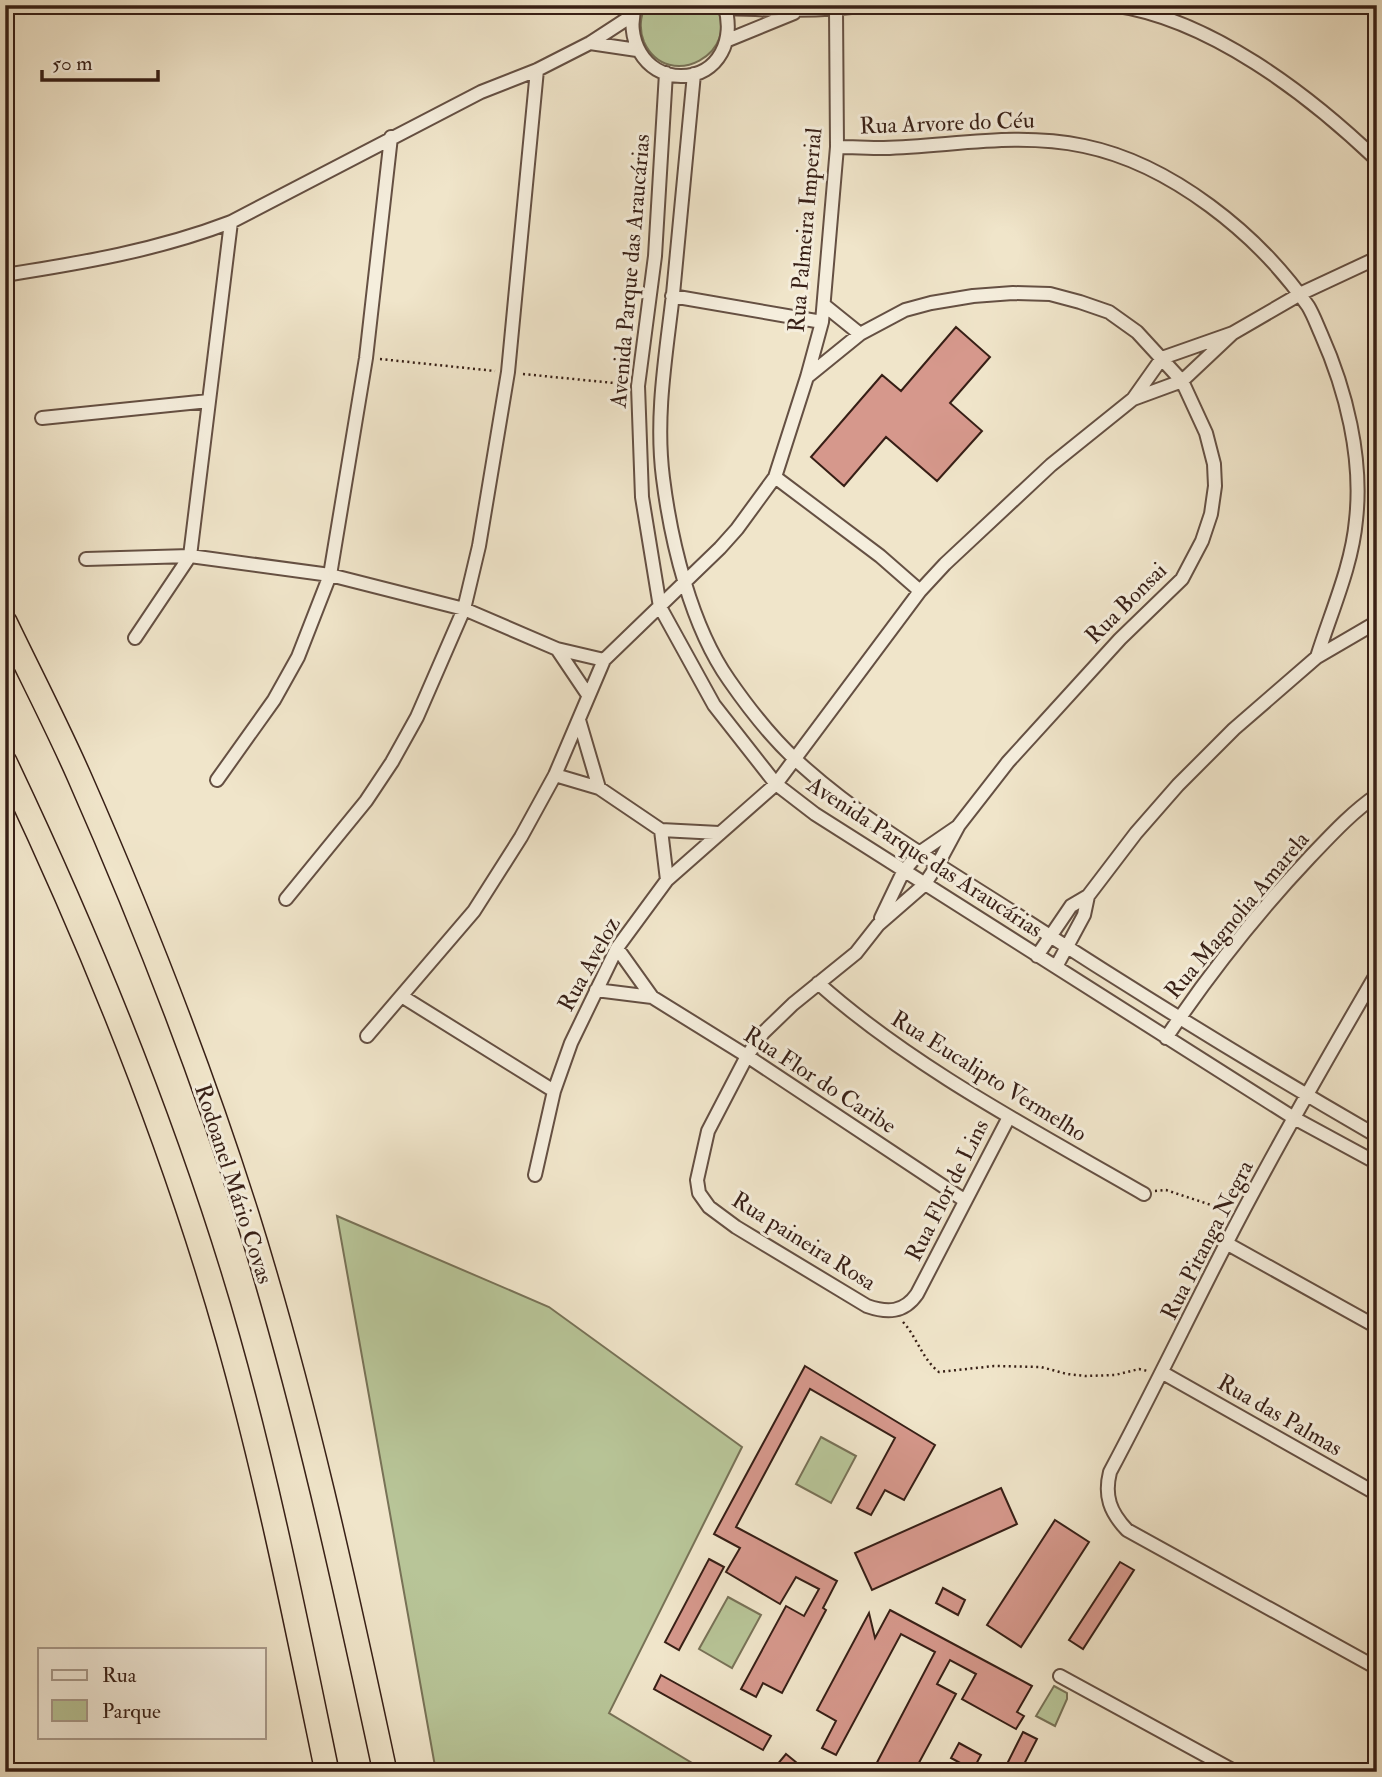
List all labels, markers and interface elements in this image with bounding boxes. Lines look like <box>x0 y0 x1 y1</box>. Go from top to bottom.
scale bar <box>42 38 158 82</box>
text: 50 m <box>52 50 93 77</box>
street label: Rua Arvore do Céu <box>859 105 1035 141</box>
street label: Rua Palmeira Imperial <box>782 126 829 334</box>
street label: Avenida Parque das Araucárias <box>603 133 656 410</box>
street label: Rua Bonsai <box>1079 556 1173 650</box>
street label: Avenida Parque das Araucárias <box>801 769 1048 944</box>
street label: Rua Magnolia Amarela <box>1158 825 1316 1005</box>
street label: Rua Aveloz <box>551 912 627 1016</box>
street label: Rua Eucalipto Vermelho <box>885 1004 1092 1149</box>
street label: Rua Flor do Caribe <box>738 1020 902 1140</box>
street label: Rodoanel Mário Covas <box>188 1080 280 1288</box>
street label: Rua Flor de Lins <box>899 1114 995 1266</box>
street label: Rua Pitanga Negra <box>1154 1155 1260 1325</box>
street label: Rua paineira Rosa <box>726 1185 882 1298</box>
street label: Rua das Palmas <box>1212 1368 1348 1462</box>
legend <box>38 1648 266 1738</box>
text: Rua <box>102 1662 137 1689</box>
text: Parque <box>102 1698 161 1725</box>

